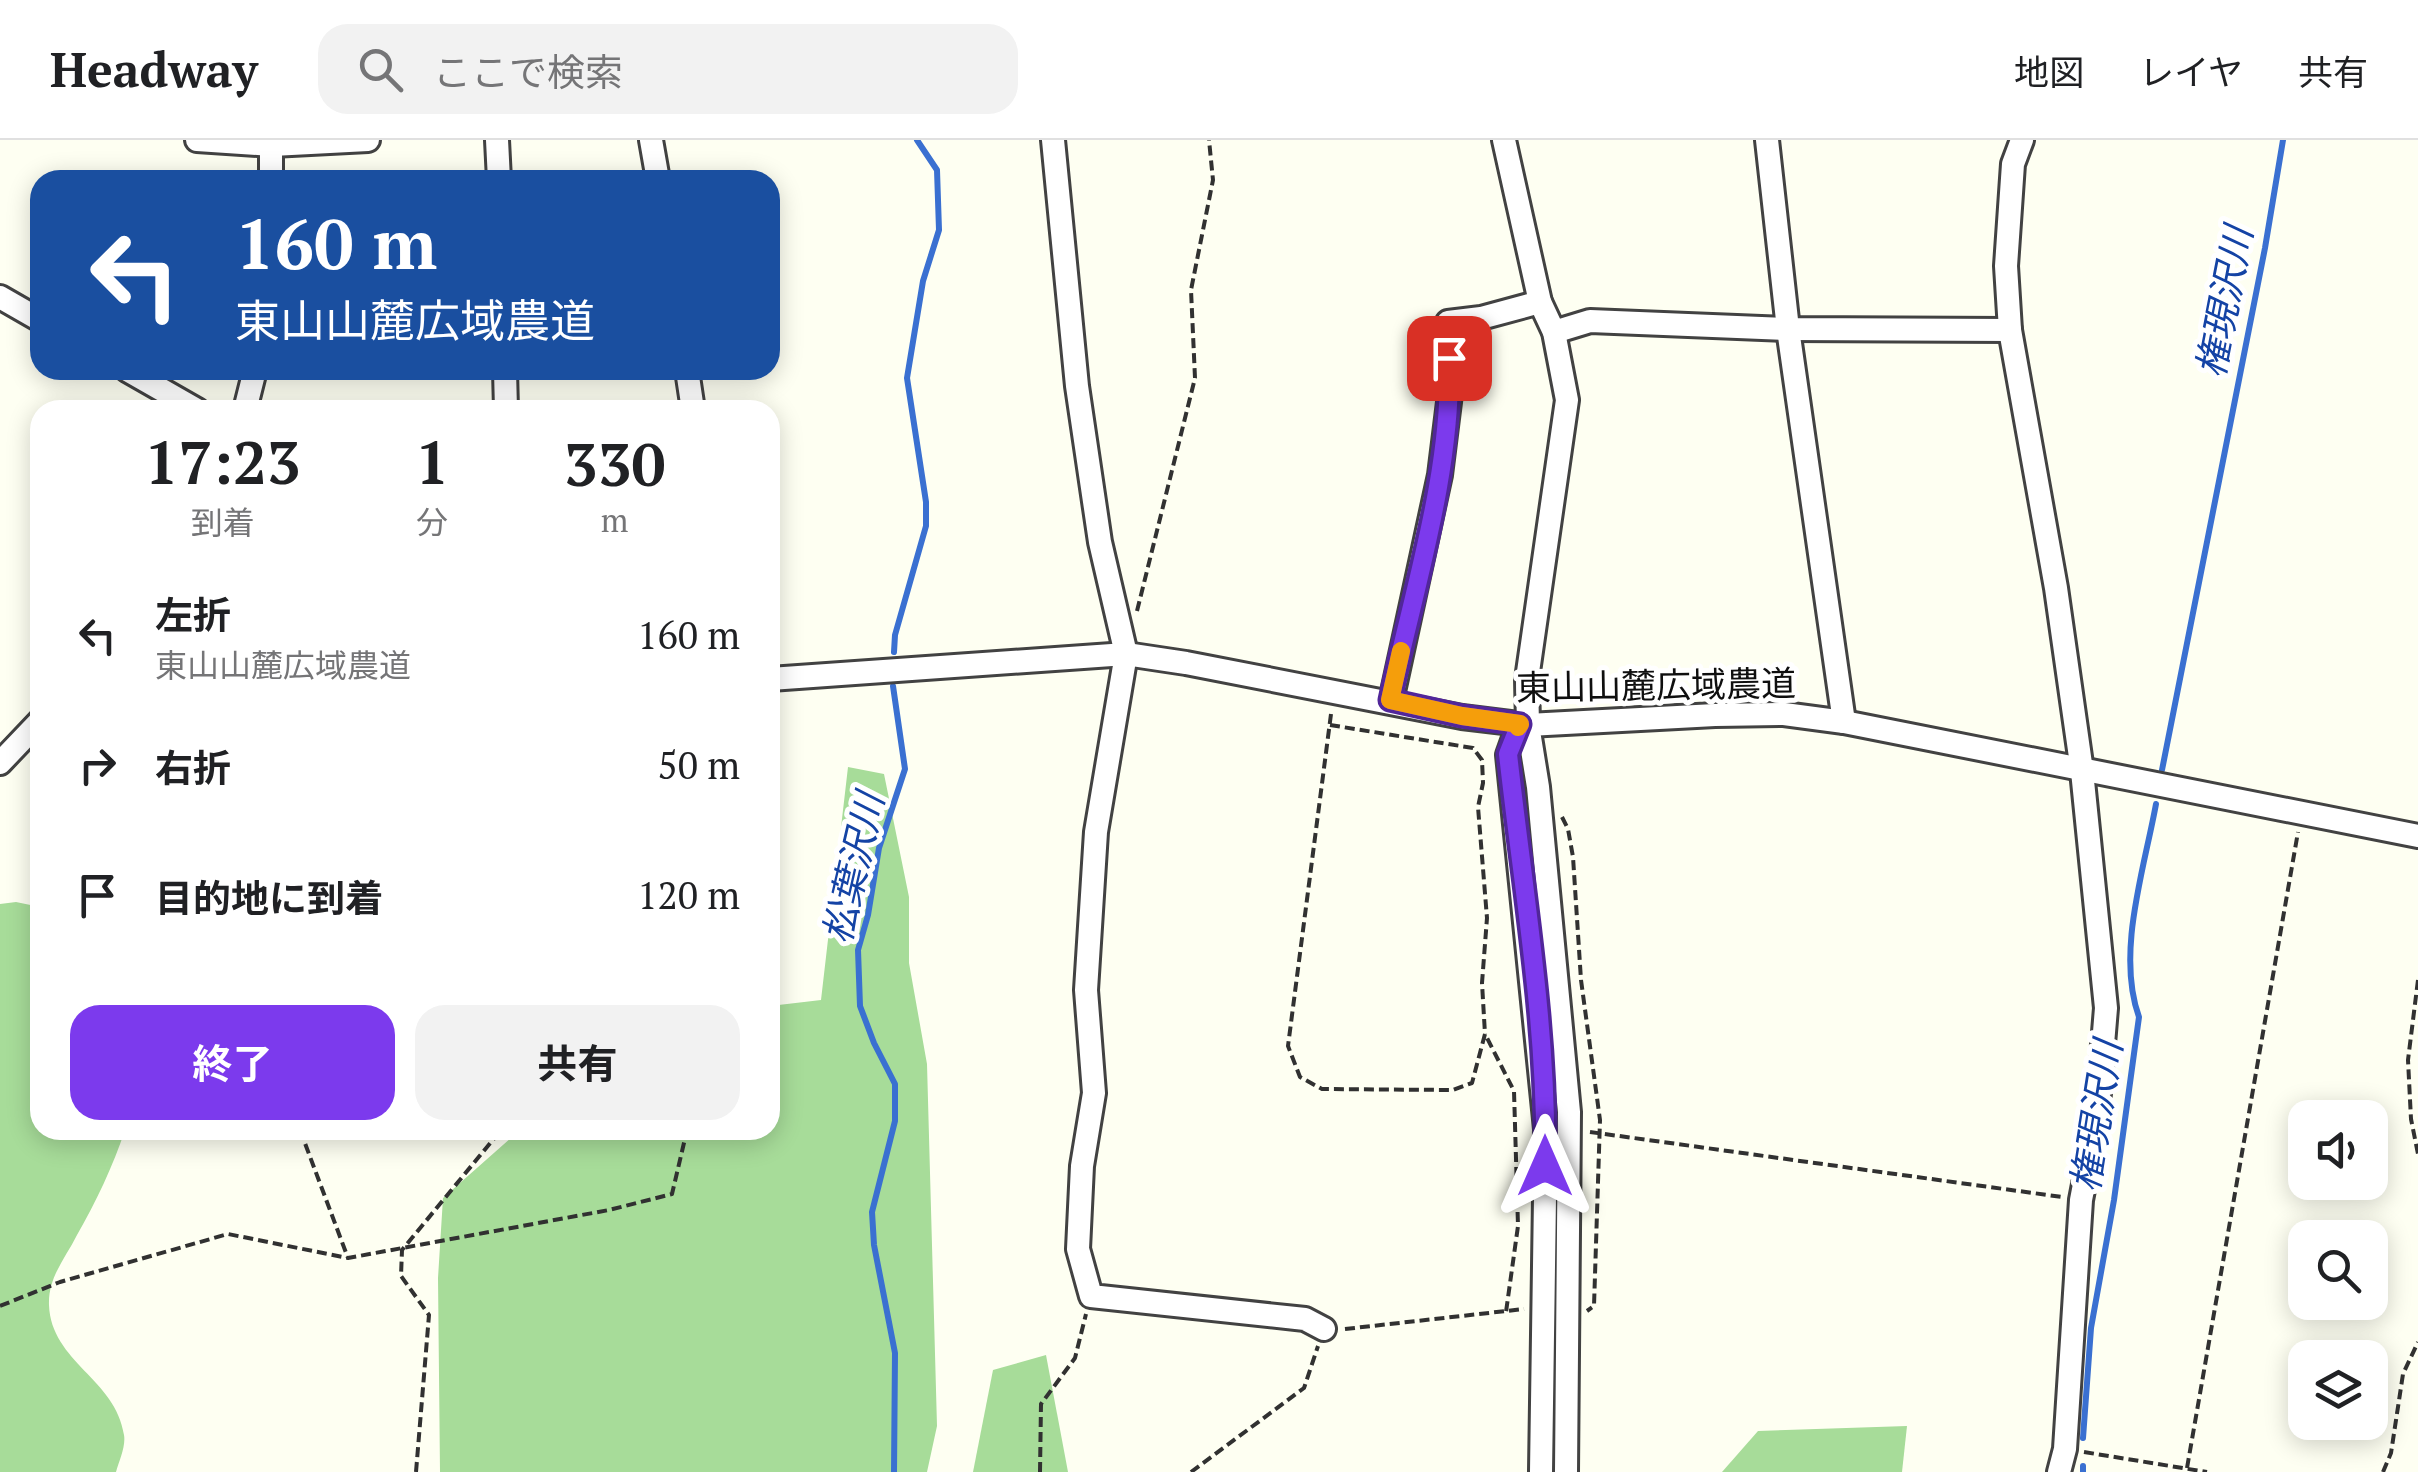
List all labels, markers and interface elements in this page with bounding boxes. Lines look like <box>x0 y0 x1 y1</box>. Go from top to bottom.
search box <box>318 24 1018 114</box>
text: Headway <box>50 37 258 101</box>
icon: search <box>353 42 408 97</box>
text: ここで検索 <box>433 47 623 97</box>
text: 地図 <box>2014 49 2084 95</box>
text: レイヤ <box>2139 49 2243 95</box>
text: 共有 <box>2298 49 2368 95</box>
text: 160 m <box>235 196 437 289</box>
icon: left <box>70 210 200 340</box>
water label: 権現沢川 <box>2185 219 2264 381</box>
text: 東山山麓広域農道 <box>235 290 595 350</box>
pin <box>1407 316 1492 401</box>
icon: arrive <box>1422 331 1477 386</box>
text: 17:23 <box>145 422 301 501</box>
text: 1 <box>415 422 449 501</box>
text: 330 <box>564 424 665 503</box>
text: m <box>601 499 628 541</box>
text: 到着 <box>191 501 255 543</box>
text: 分 <box>416 501 448 543</box>
text: 左折 <box>155 590 231 640</box>
icon: left <box>70 608 125 663</box>
text: 160 m <box>637 610 740 660</box>
text: 東山山麓広域農道 <box>155 644 411 686</box>
street label: 東山山麓広域農道 <box>1516 660 1796 710</box>
icon: right <box>70 738 125 793</box>
text: 50 m <box>657 740 740 790</box>
text: 右折 <box>155 743 231 793</box>
water label: 松葉沢川 <box>812 784 895 948</box>
icon: arrive <box>70 868 125 923</box>
text: 120 m <box>637 870 740 920</box>
text: 目的地に到着 <box>155 873 383 923</box>
button: 終了 <box>70 1005 395 1120</box>
button: 共有 <box>415 1005 740 1120</box>
water label: 権現沢川 <box>2059 1033 2133 1195</box>
map controls <box>2288 1100 2388 1440</box>
button: sound <box>2288 1100 2388 1200</box>
position arrow <box>1493 1114 1597 1218</box>
button: search <box>2288 1220 2388 1320</box>
button: layers <box>2288 1340 2388 1440</box>

